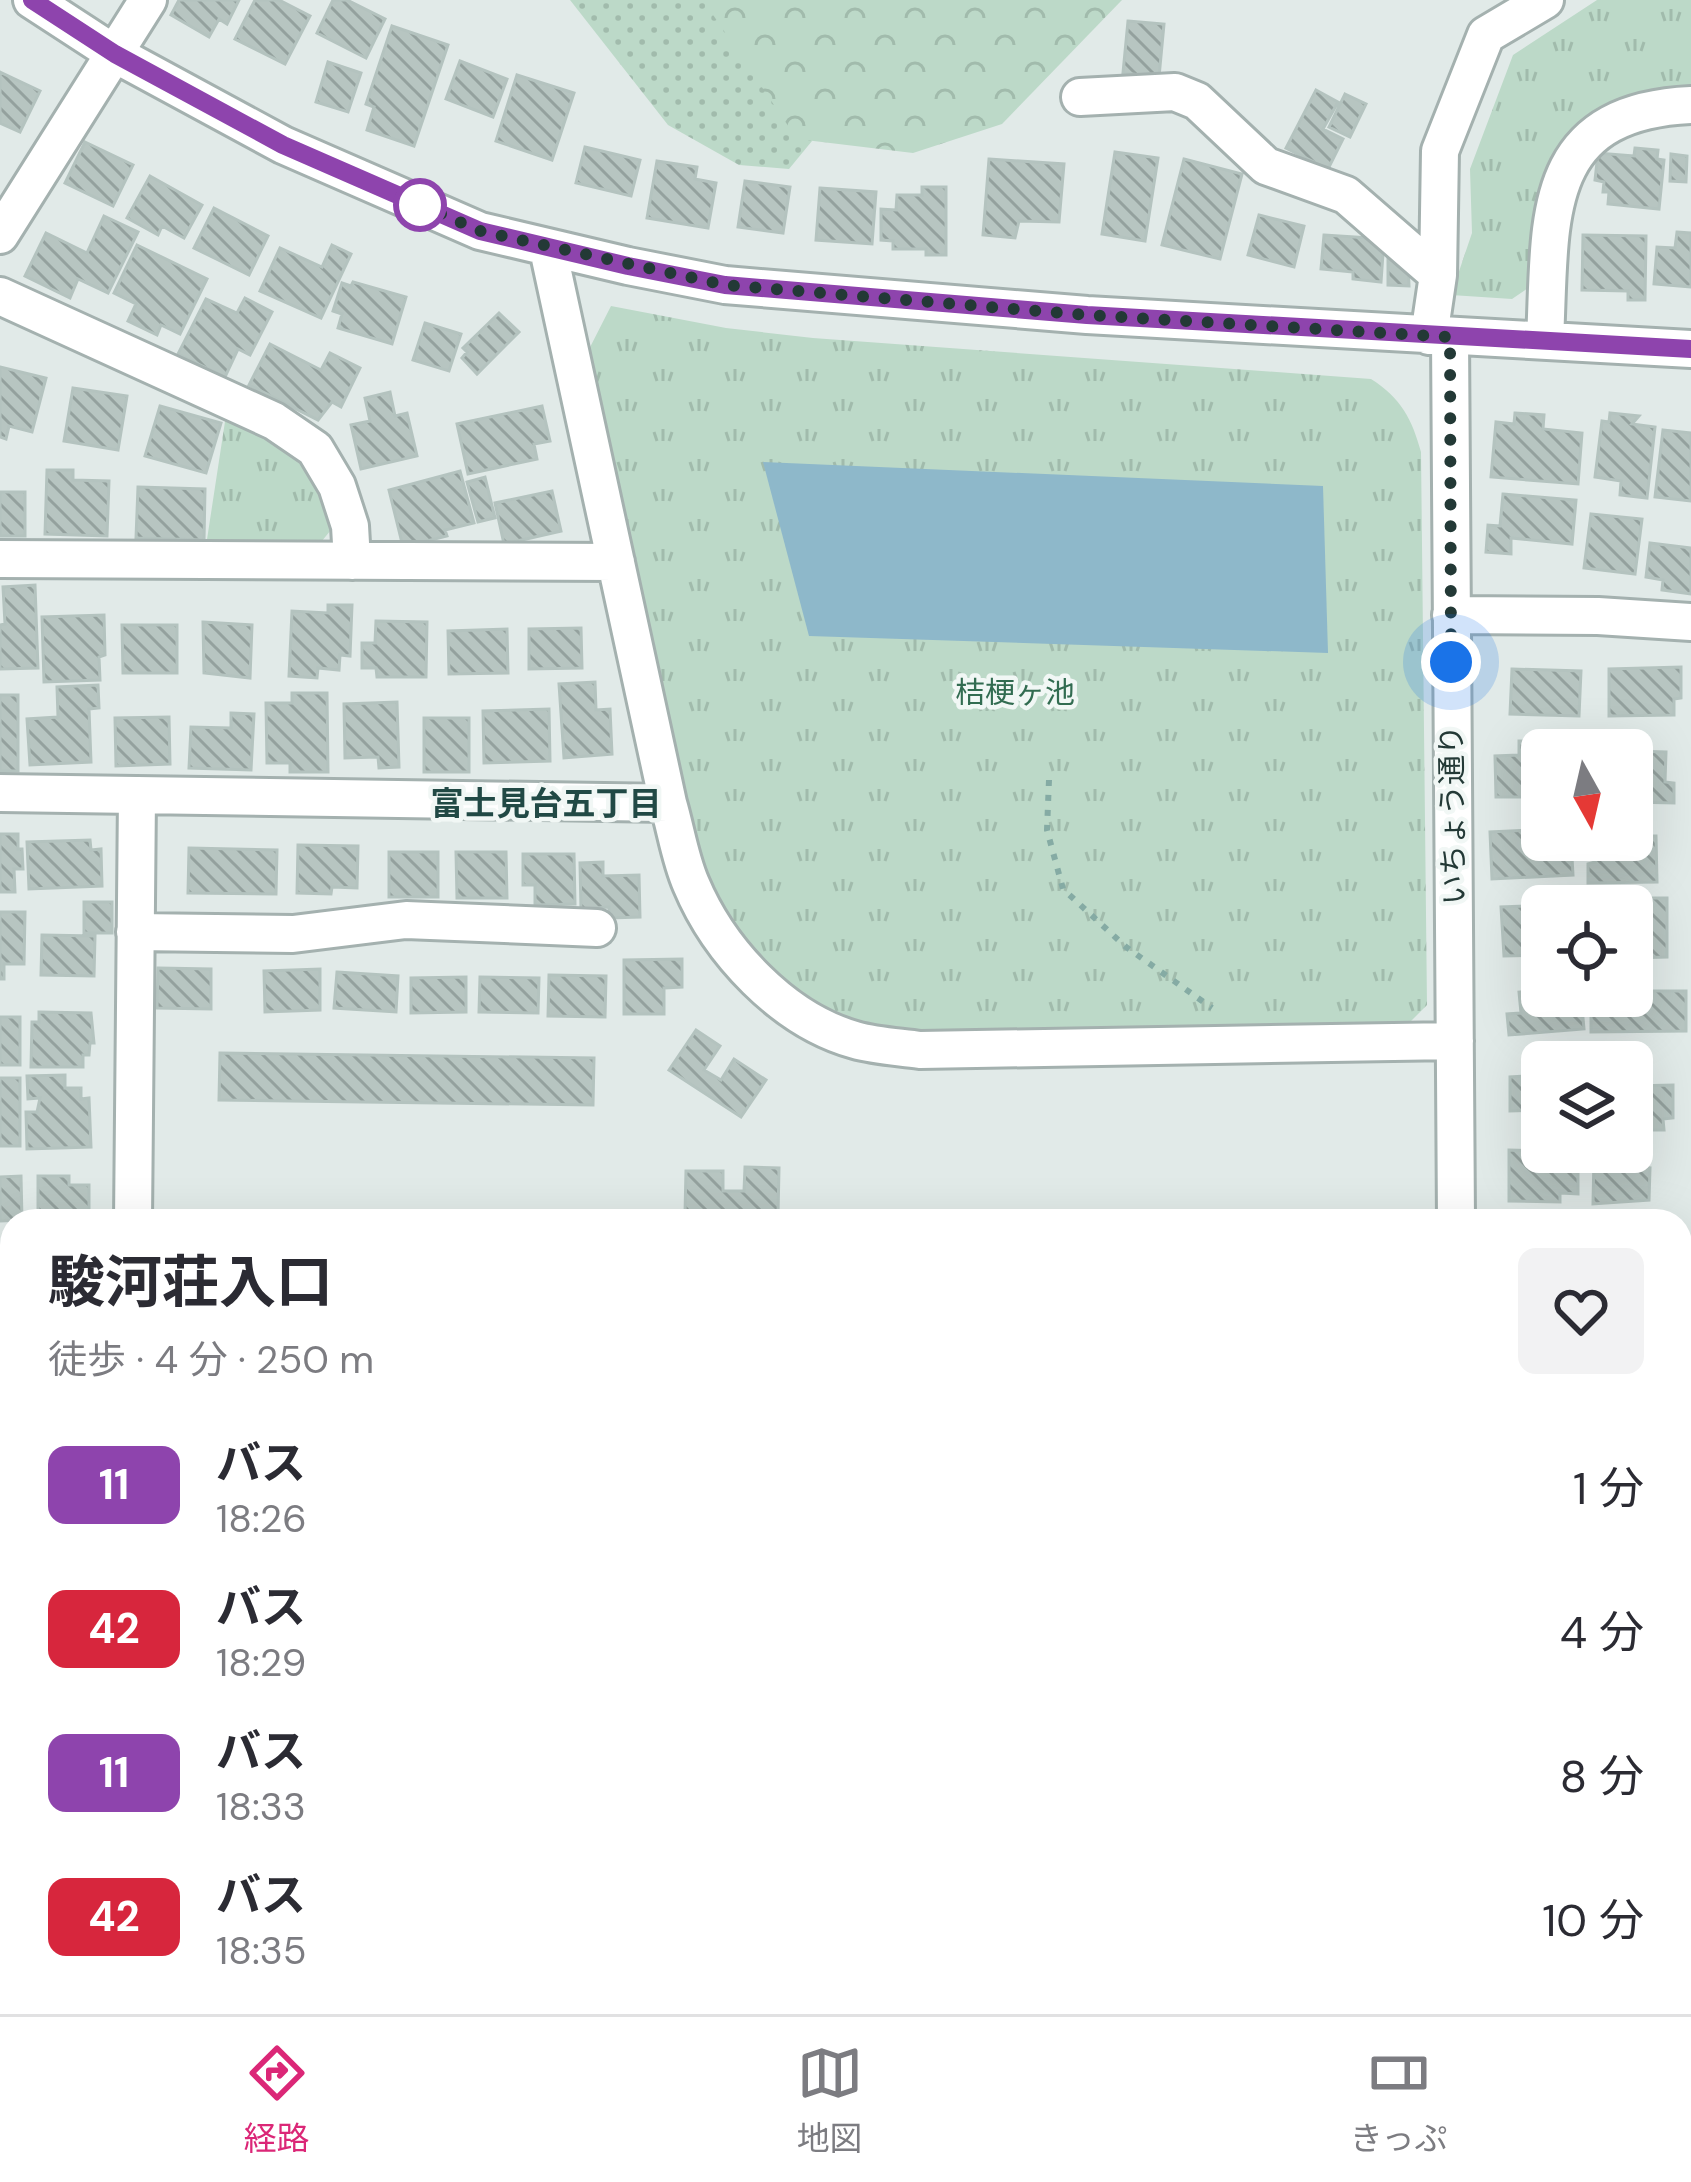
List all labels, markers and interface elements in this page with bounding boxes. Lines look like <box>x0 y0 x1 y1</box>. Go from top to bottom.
unlabelled marker <box>395 180 445 230</box>
your location <box>1421 632 1481 692</box>
park label: 桔梗ヶ池 <box>955 673 1075 712</box>
street label: いちょう通り <box>1431 725 1474 905</box>
north arrow <box>1521 729 1653 861</box>
map controls <box>1521 729 1653 1173</box>
district label: 富士見台五丁目 <box>431 782 662 825</box>
button: locate <box>1521 885 1653 1017</box>
button: layers <box>1521 1041 1653 1173</box>
text: 駿河荘入口 <box>48 1245 333 1320</box>
button: heart <box>1518 1248 1644 1374</box>
text: 徒歩 · 4 分 · 250 m <box>48 1334 374 1385</box>
text: バス <box>216 1434 306 1493</box>
text: 11 <box>99 1457 129 1512</box>
text: 1 分 <box>1573 1459 1644 1518</box>
text: 18:26 <box>216 1493 307 1544</box>
text: バス <box>216 1578 306 1637</box>
text: 42 <box>88 1601 140 1656</box>
text: 4 分 <box>1560 1603 1644 1662</box>
text: 18:29 <box>216 1637 306 1688</box>
text: バス <box>216 1722 306 1781</box>
text: 11 <box>99 1745 129 1800</box>
text: 8 分 <box>1560 1747 1644 1806</box>
text: 18:33 <box>216 1781 306 1832</box>
text: バス <box>216 1866 306 1925</box>
text: 42 <box>88 1889 140 1944</box>
text: 10 分 <box>1542 1891 1644 1950</box>
text: 18:35 <box>216 1925 307 1976</box>
tab: 経路 <box>244 2040 310 2160</box>
tab: 地図 <box>797 2040 863 2160</box>
tab: きっぷ <box>1350 2040 1447 2160</box>

